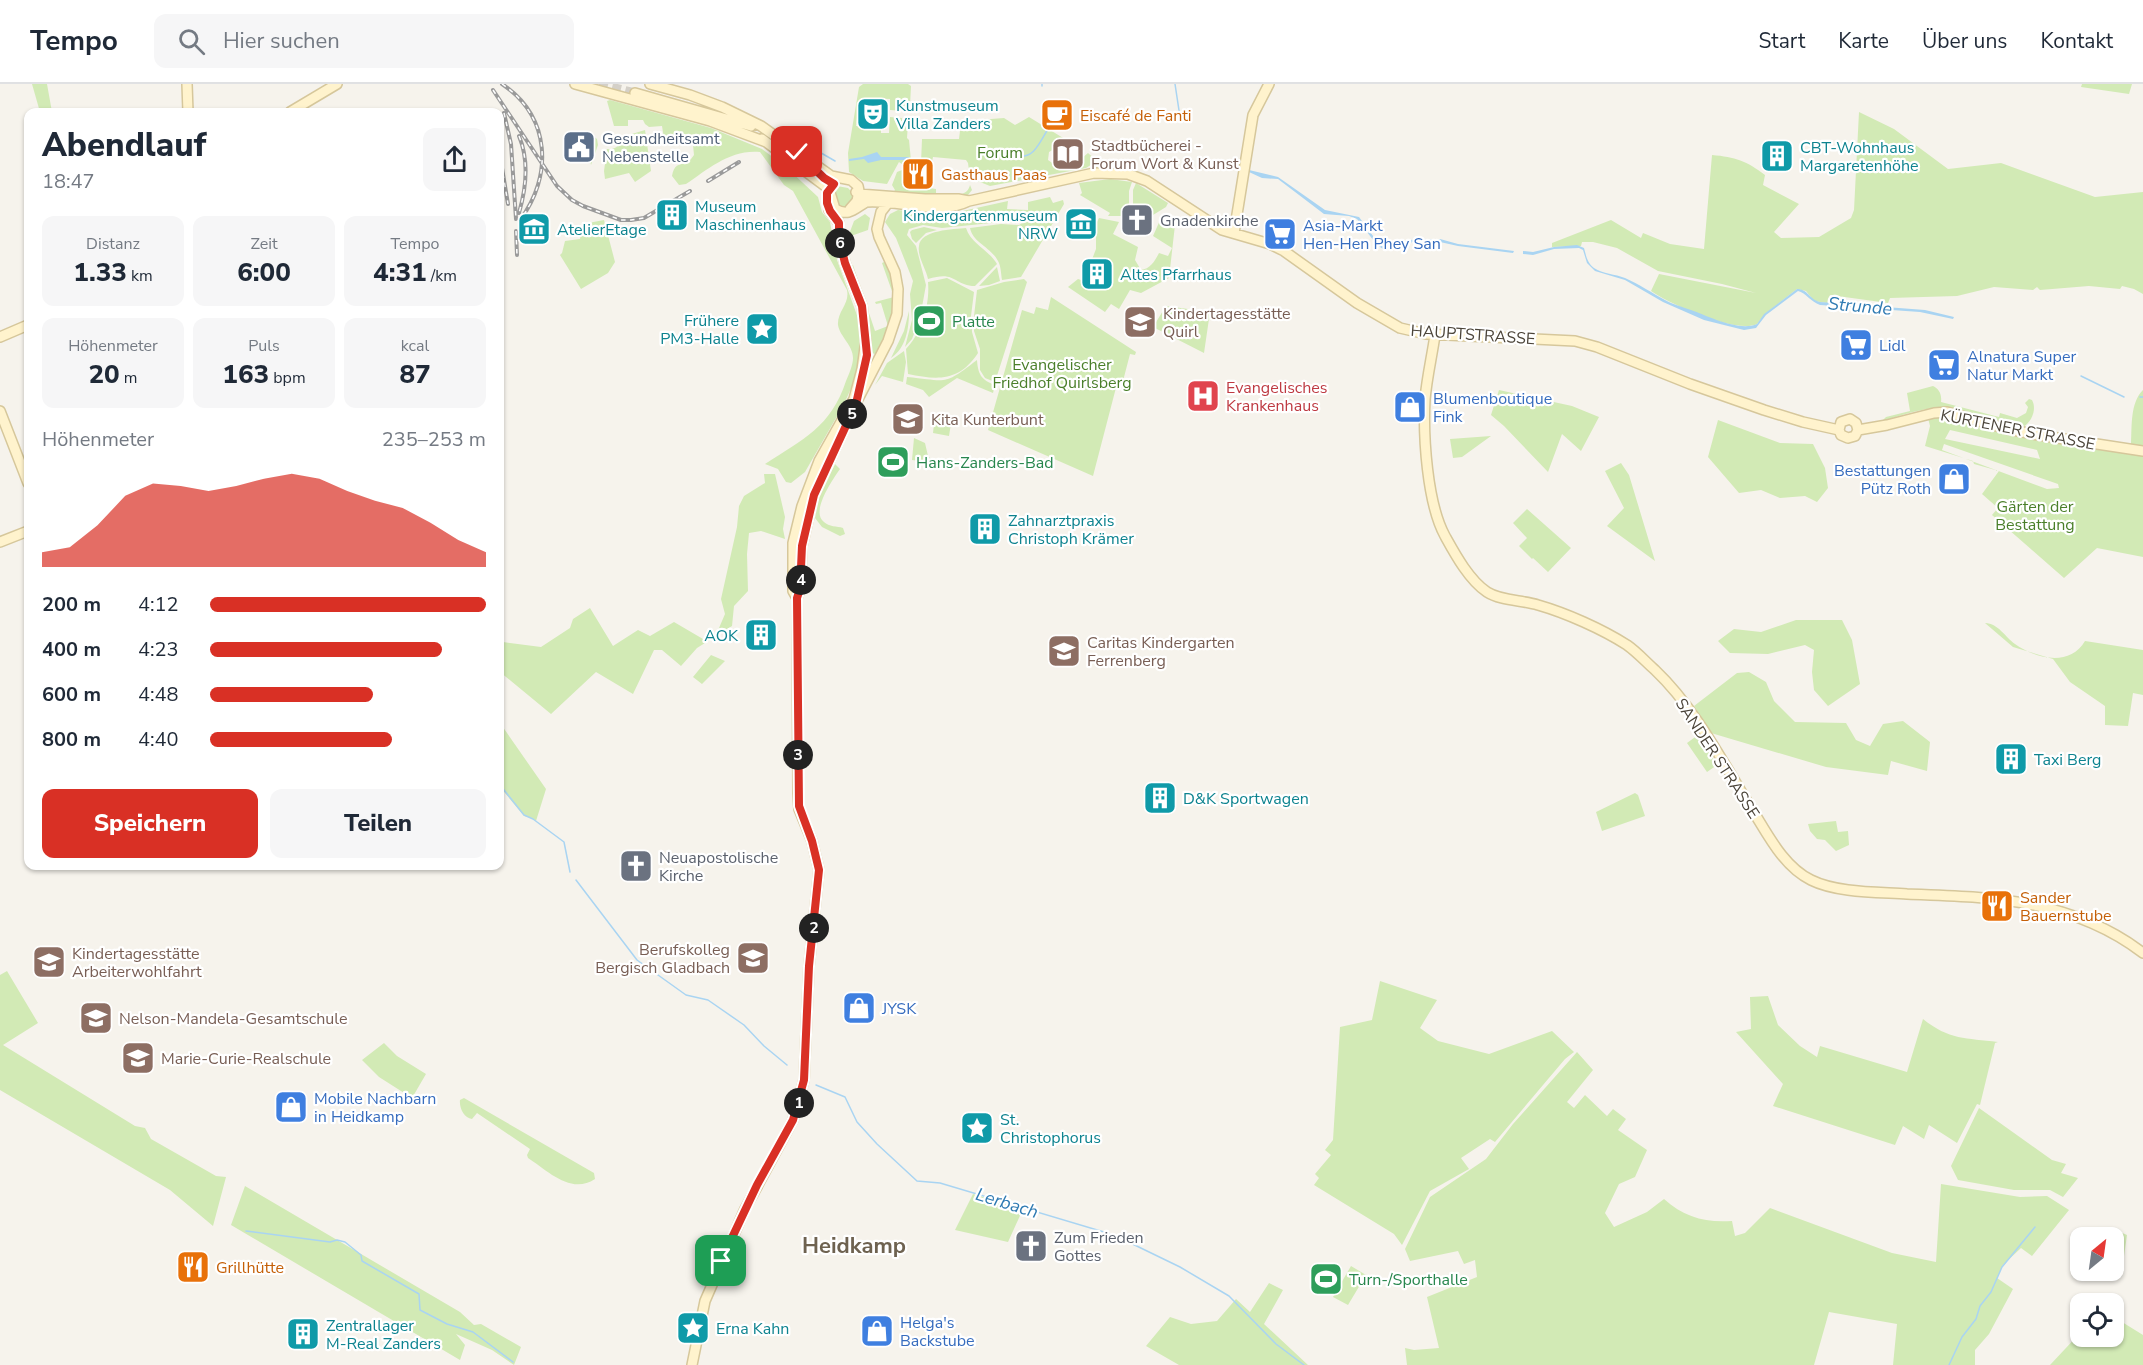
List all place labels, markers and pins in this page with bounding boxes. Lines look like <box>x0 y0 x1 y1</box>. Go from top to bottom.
place label: Kunstmuseum Villa Zanders <box>895 95 999 135</box>
theatre icon: Kunstmuseum Villa Zanders <box>855 96 891 132</box>
cafe icon: Eiscafé de Fanti <box>1039 97 1075 133</box>
place label: Eiscafé de Fanti <box>1080 105 1192 127</box>
pin <box>771 126 822 177</box>
place label: Gesundheitsamt Nebenstelle <box>602 128 720 168</box>
public building icon: Gesundheitsamt Nebenstelle <box>561 129 597 165</box>
place label: Stadtbücherei - Forum Wort & Kunst <box>1091 135 1239 175</box>
library icon: Stadtbücherei - Forum Wort & Kunst <box>1050 136 1086 172</box>
place label: CBT-Wohnhaus Margaretenhöhe <box>1800 137 1918 177</box>
building icon: CBT-Wohnhaus Margaretenhöhe <box>1759 138 1795 174</box>
restaurant icon: Gasthaus Paas <box>900 156 936 192</box>
place label: Gasthaus Paas <box>941 164 1047 186</box>
place label: Museum Maschinenhaus <box>695 196 806 236</box>
building icon: Museum Maschinenhaus <box>654 197 690 233</box>
church icon: Gnadenkirche <box>1119 202 1155 238</box>
place label: Kindergartenmuseum NRW <box>903 205 1058 245</box>
museum icon: Kindergartenmuseum NRW <box>1063 206 1099 242</box>
place label: Gnadenkirche <box>1160 210 1258 232</box>
museum icon: AtelierEtage <box>516 211 552 247</box>
place label: Asia-Markt Hen-Hen Phey San <box>1303 215 1441 255</box>
supermarket icon: Asia-Markt Hen-Hen Phey San <box>1262 216 1298 252</box>
place label: AtelierEtage <box>557 219 646 241</box>
pin: 6 <box>825 228 855 258</box>
building icon: Altes Pfarrhaus <box>1079 256 1115 292</box>
place label: Altes Pfarrhaus <box>1120 264 1232 286</box>
sports icon: Platte <box>911 303 947 339</box>
place label: Kindertagesstätte Quirl <box>1163 303 1291 343</box>
school or university icon: Kindertagesstätte Quirl <box>1122 304 1158 340</box>
place label: Frühere PM3-Halle <box>660 310 739 350</box>
place icon: Frühere PM3-Halle <box>744 311 780 347</box>
place label: Platte <box>952 311 995 333</box>
supermarket icon: Lidl <box>1838 327 1874 363</box>
place label: Lidl <box>1879 335 1906 357</box>
place label: Alnatura Super Natur Markt <box>1967 346 2076 386</box>
supermarket icon: Alnatura Super Natur Markt <box>1926 347 1962 383</box>
place label: Evangelisches Krankenhaus <box>1226 377 1328 417</box>
hospital icon: Evangelisches Krankenhaus <box>1185 378 1221 414</box>
place label: Blumenboutique Fink <box>1433 388 1552 428</box>
shop icon: Blumenboutique Fink <box>1392 389 1428 425</box>
pin: 5 <box>837 399 867 429</box>
school or university icon: Kita Kunterbunt <box>890 401 926 437</box>
place label: Kita Kunterbunt <box>931 409 1044 431</box>
sports icon: Hans-Zanders-Bad <box>875 444 911 480</box>
place label: Hans-Zanders-Bad <box>916 452 1054 474</box>
place label: Bestattungen Pütz Roth <box>1834 460 1931 500</box>
shop icon: Bestattungen Pütz Roth <box>1936 461 1972 497</box>
place label: Zahnarztpraxis Christoph Krämer <box>1008 510 1134 550</box>
building icon: Zahnarztpraxis Christoph Krämer <box>967 511 1003 547</box>
pin: 4 <box>786 565 816 595</box>
building icon: AOK <box>743 617 779 653</box>
place label: AOK <box>704 625 739 647</box>
place label: Caritas Kindergarten Ferrenberg <box>1087 632 1235 672</box>
school or university icon: Caritas Kindergarten Ferrenberg <box>1046 633 1082 669</box>
pin: 3 <box>783 740 813 770</box>
building icon: Taxi Berg <box>1993 741 2029 777</box>
place label: Taxi Berg <box>2034 749 2101 771</box>
building icon: D&K Sportwagen <box>1142 780 1178 816</box>
place label: D&K Sportwagen <box>1183 788 1309 810</box>
place label: Neuapostolische Kirche <box>659 847 778 887</box>
church icon: Neuapostolische Kirche <box>618 848 654 884</box>
place label: Sander Bauernstube <box>2020 887 2112 927</box>
restaurant icon: Sander Bauernstube <box>1979 888 2015 924</box>
pin: 2 <box>799 913 829 943</box>
place label: Berufskolleg Bergisch Gladbach <box>595 939 730 979</box>
school or university icon: Berufskolleg Bergisch Gladbach <box>735 940 771 976</box>
place label: Kindertagesstätte Arbeiterwohlfahrt <box>72 943 202 983</box>
school or university icon: Kindertagesstätte Arbeiterwohlfahrt <box>31 944 67 980</box>
shop icon: JYSK <box>841 990 877 1026</box>
place label: JYSK <box>881 998 917 1020</box>
school or university icon: Nelson-Mandela-Gesamtschule <box>78 1000 114 1036</box>
place label: Nelson-Mandela-Gesamtschule <box>119 1008 348 1030</box>
school or university icon: Marie-Curie-Realschule <box>120 1040 156 1076</box>
place label: Marie-Curie-Realschule <box>161 1048 331 1070</box>
place label: Mobile Nachbarn in Heidkamp <box>314 1088 436 1128</box>
pin: 1 <box>784 1088 814 1118</box>
shop icon: Mobile Nachbarn in Heidkamp <box>273 1089 309 1125</box>
place label: St. Christophorus <box>1000 1109 1101 1149</box>
place icon: St. Christophorus <box>959 1110 995 1146</box>
place label: Zum Frieden Gottes <box>1054 1227 1144 1267</box>
church icon: Zum Frieden Gottes <box>1013 1228 1049 1264</box>
pin <box>695 1235 746 1286</box>
restaurant icon: Grillhütte <box>175 1249 211 1285</box>
place label: Grillhütte <box>216 1257 284 1279</box>
sports icon: Turn-/Sporthalle <box>1308 1261 1344 1297</box>
place label: Turn-/Sporthalle <box>1349 1269 1468 1291</box>
place icon: Erna Kahn <box>675 1310 711 1346</box>
place label: Helga's Backstube <box>900 1312 975 1352</box>
shop icon: Helga's Backstube <box>859 1313 895 1349</box>
place label: Zentrallager M-Real Zanders <box>326 1315 441 1355</box>
building icon: Zentrallager M-Real Zanders <box>285 1316 321 1352</box>
place label: Erna Kahn <box>716 1318 789 1340</box>

